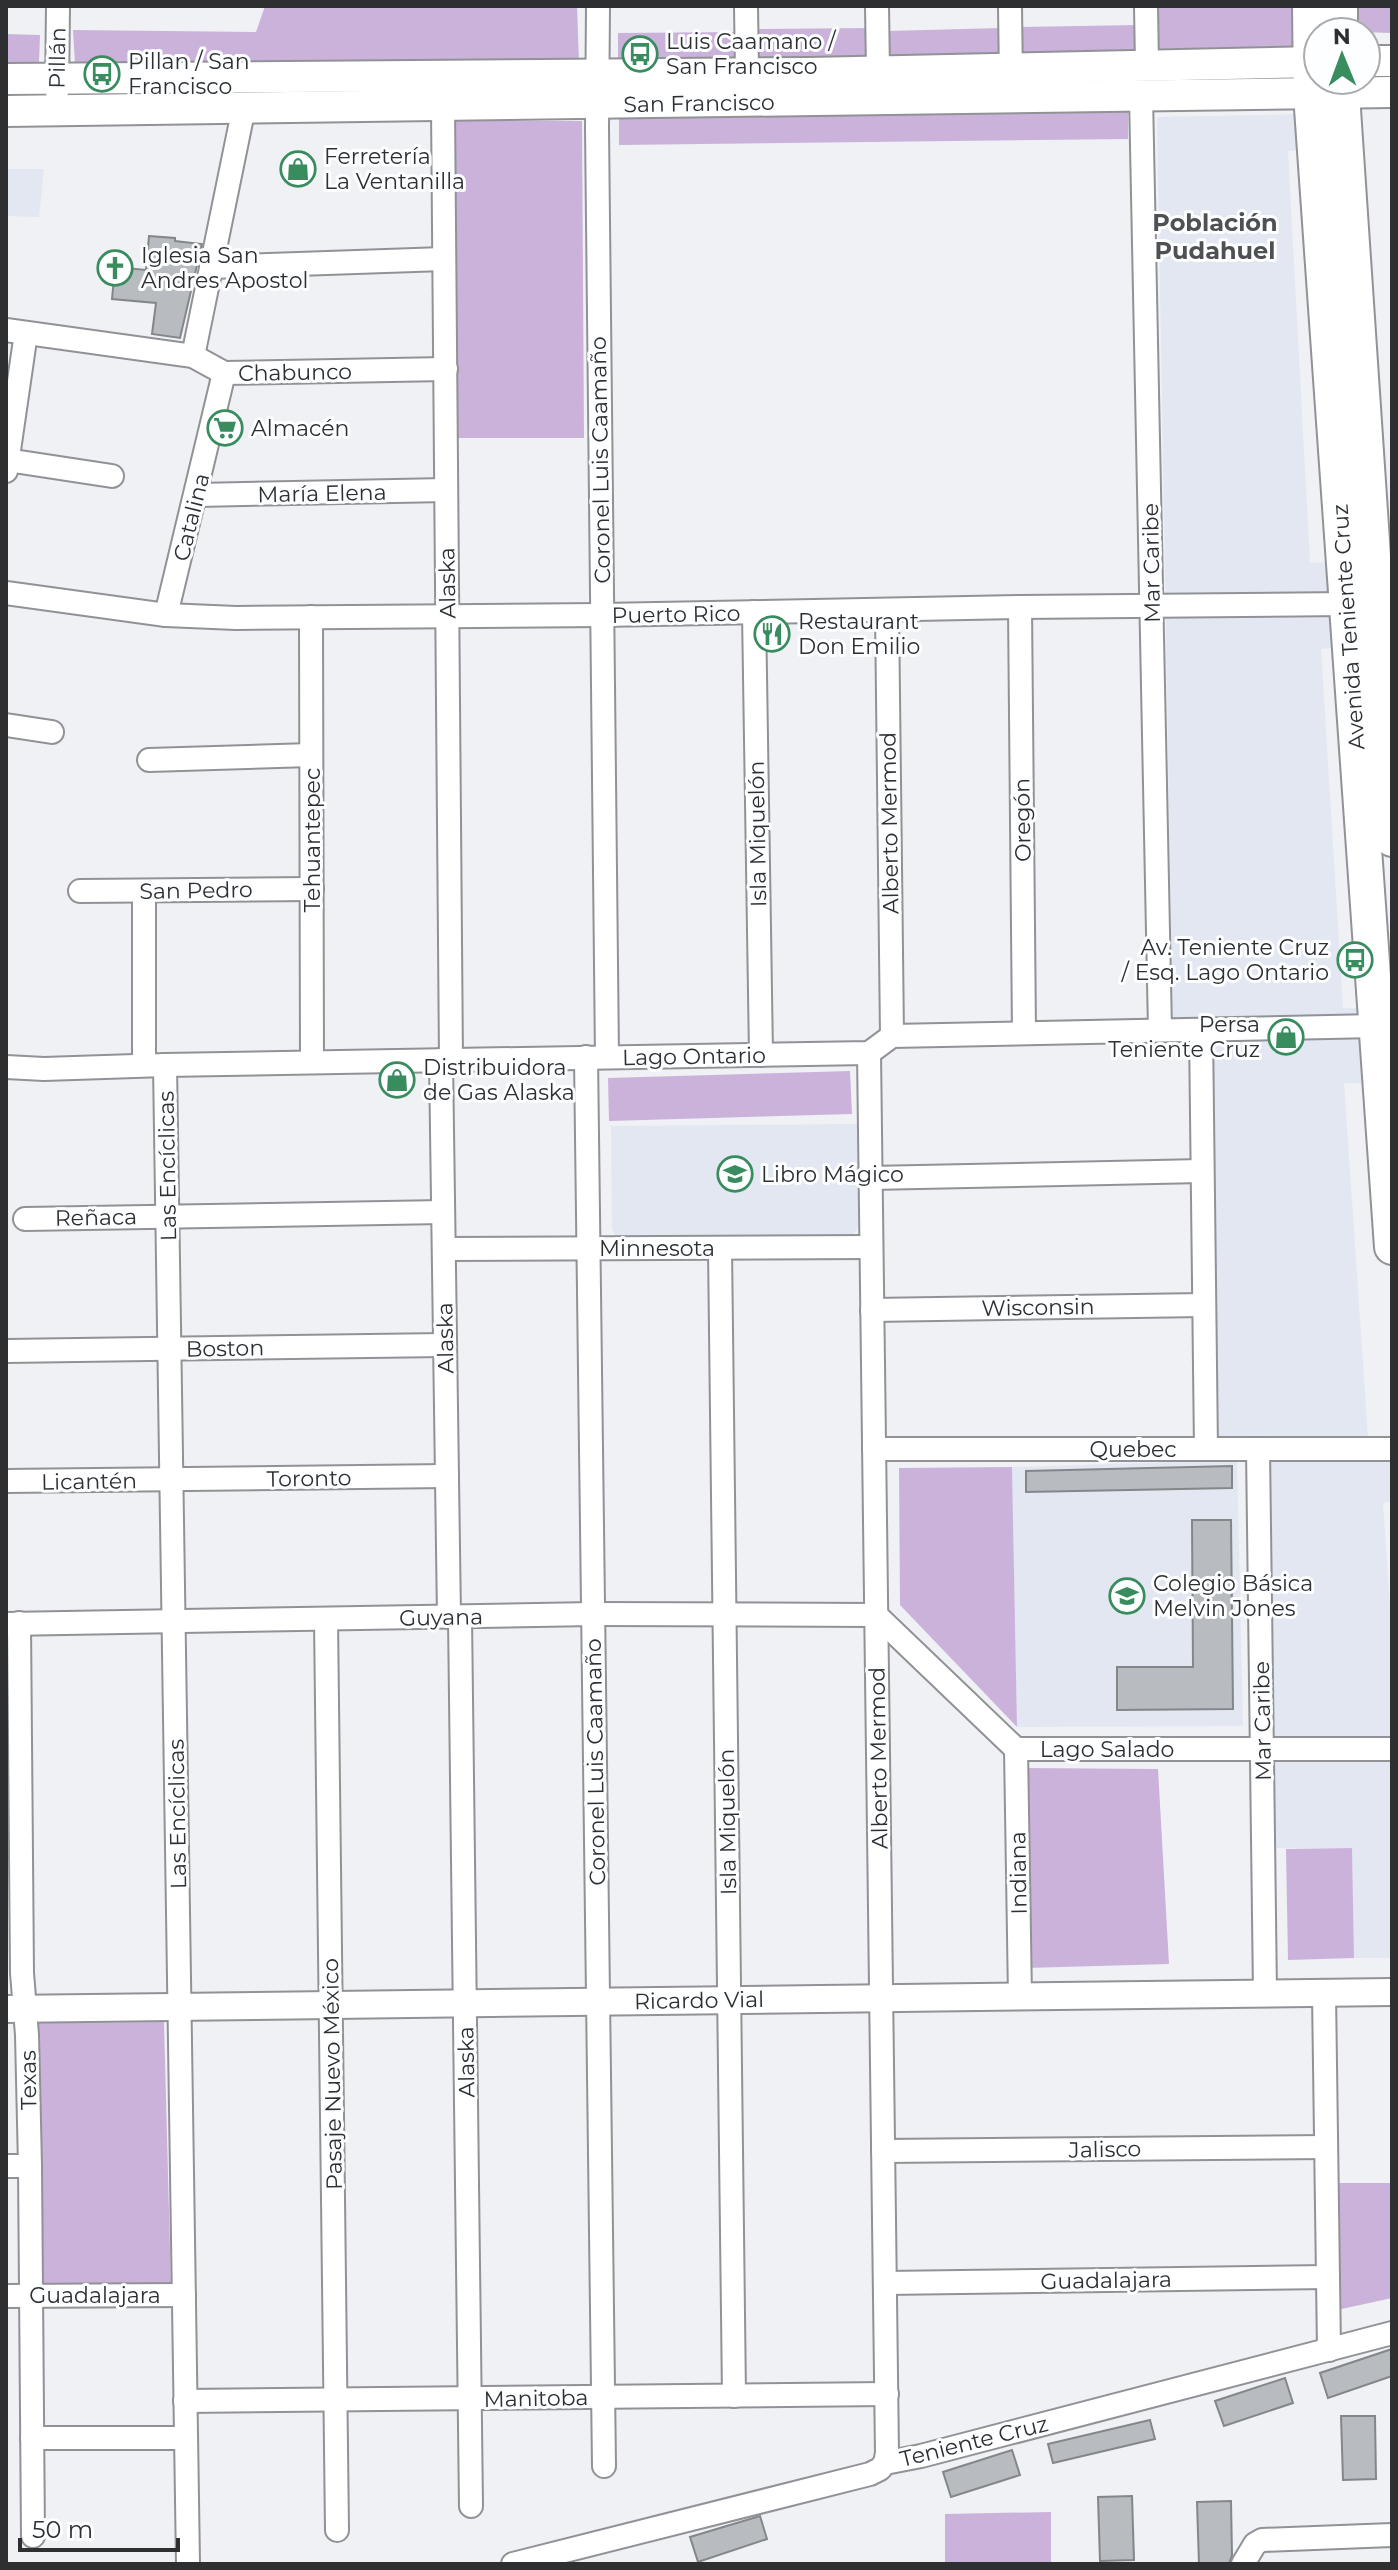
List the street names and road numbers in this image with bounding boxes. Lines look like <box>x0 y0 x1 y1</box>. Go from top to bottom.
street label: Pillán <box>43 27 72 89</box>
street label: San Francisco <box>623 89 775 118</box>
street label: Coronel Luis Caamaño <box>585 336 616 584</box>
street label: Chabunco <box>238 358 352 387</box>
street label: Catalina <box>168 470 215 564</box>
street label: María Elena <box>257 479 387 508</box>
street label: Mar Caribe <box>1137 503 1166 623</box>
street label: Avenida Teniente Cruz <box>1326 503 1371 751</box>
street label: Alaska <box>433 547 462 619</box>
street label: Puerto Rico <box>611 600 741 629</box>
street label: Alberto Mermod <box>874 732 905 914</box>
street label: Isla Miquelón <box>743 760 772 907</box>
street label: Tehuantepec <box>299 768 326 912</box>
street label: Oregón <box>1008 778 1037 862</box>
street label: San Pedro <box>139 876 253 905</box>
street label: Lago Ontario <box>622 1042 766 1071</box>
street label: Las Encíclicas <box>153 1090 182 1241</box>
street label: Reñaca <box>55 1203 137 1232</box>
street label: Minnesota <box>599 1235 715 1262</box>
street label: Wisconsin <box>981 1293 1095 1322</box>
street label: Alaska <box>431 1302 460 1374</box>
street label: Boston <box>186 1334 264 1363</box>
street label: Quebec <box>1089 1436 1177 1463</box>
street label: Toronto <box>266 1464 352 1493</box>
street label: Licantén <box>41 1467 137 1496</box>
street label: Guyana <box>399 1603 483 1632</box>
street label: Coronel Luis Caamaño <box>580 1638 611 1886</box>
street label: Mar Caribe <box>1248 1661 1277 1781</box>
street label: Alberto Mermod <box>863 1667 894 1849</box>
street label: Lago Salado <box>1040 1736 1174 1763</box>
street label: Las Encíclicas <box>163 1738 192 1889</box>
street label: Isla Miquelón <box>713 1748 742 1895</box>
street label: Indiana <box>1004 1831 1033 1915</box>
street label: Pasaje Nuevo México <box>317 1958 348 2190</box>
street label: Ricardo Vial <box>634 1986 764 2015</box>
street label: Alaska <box>452 2026 481 2098</box>
street label: Texas <box>14 2050 43 2110</box>
street label: Jalisco <box>1067 2135 1142 2164</box>
street label: Guadalajara <box>1040 2266 1172 2295</box>
street label: Guadalajara <box>29 2282 161 2309</box>
street label: Manitoba <box>483 2384 589 2413</box>
street label: Teniente Cruz <box>897 2410 1051 2473</box>

